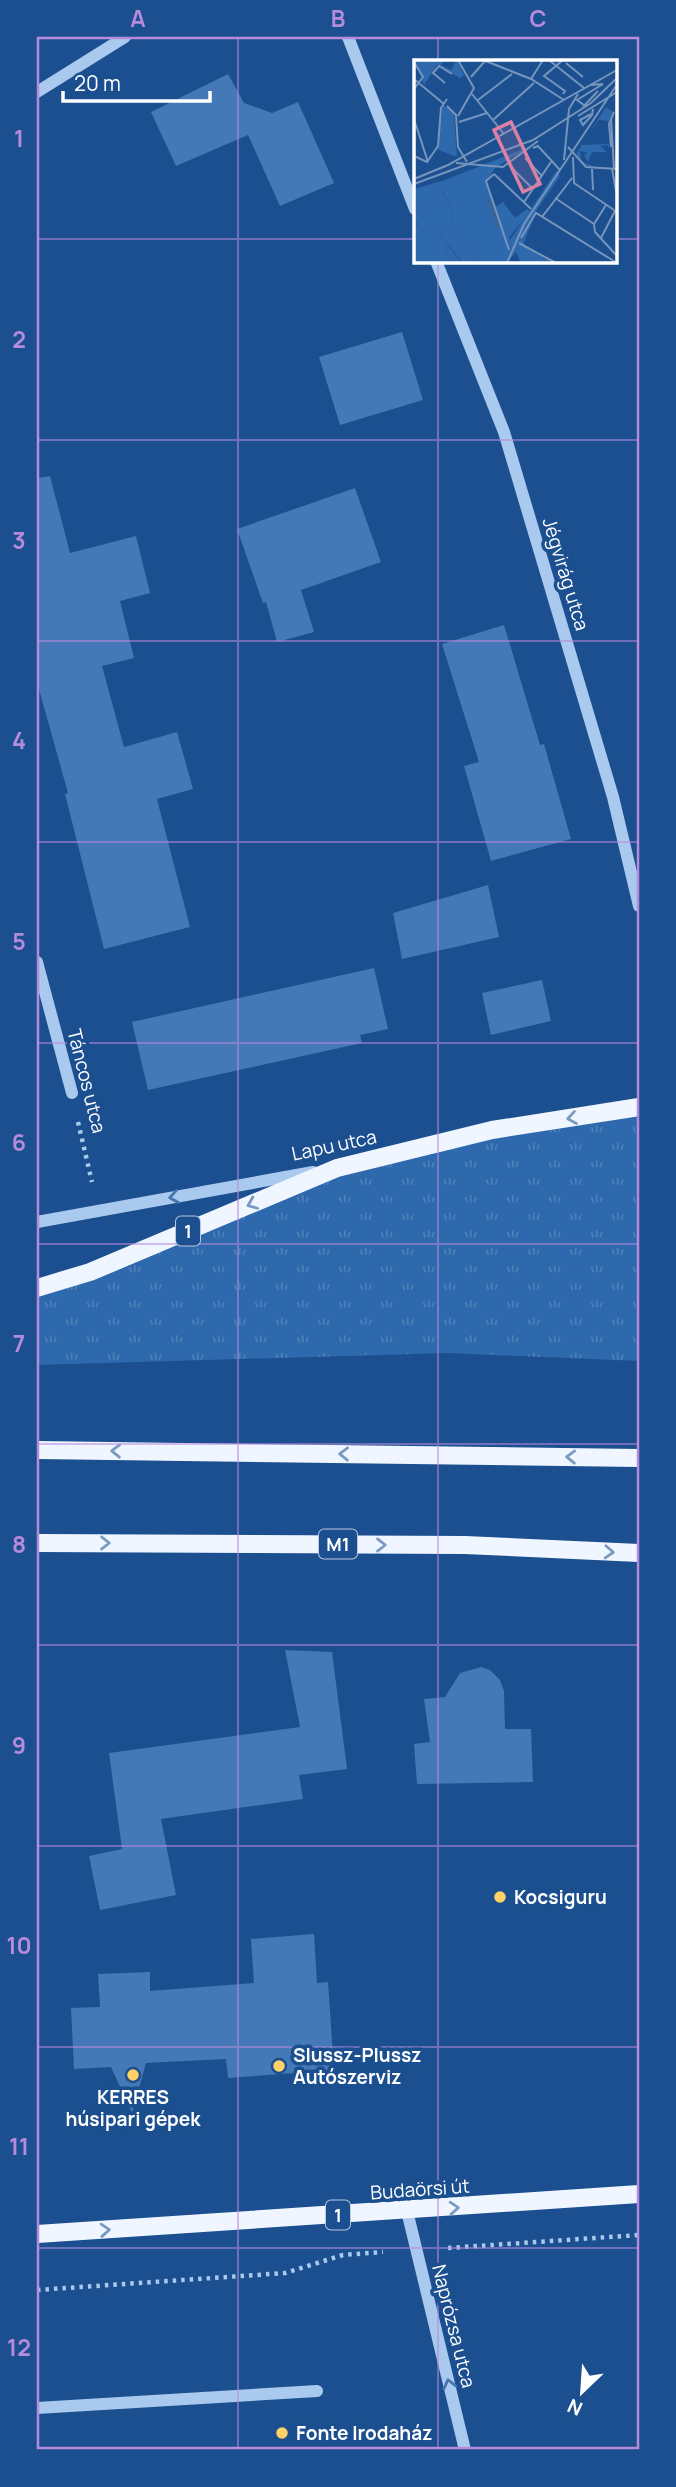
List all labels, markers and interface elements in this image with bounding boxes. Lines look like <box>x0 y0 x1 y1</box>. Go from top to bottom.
text: A <box>130 2 146 34</box>
text: B <box>331 2 345 34</box>
text: C <box>530 2 547 34</box>
scale bar <box>63 60 210 104</box>
inset map <box>414 60 616 262</box>
text: 20 m <box>74 69 121 97</box>
text: 1 <box>14 122 24 154</box>
text: 2 <box>12 323 26 355</box>
street label: Jégvirág utca <box>536 514 596 634</box>
text: 3 <box>12 524 26 556</box>
text: 4 <box>12 724 26 756</box>
text: 5 <box>12 925 26 957</box>
street label: Táncos utca <box>62 1026 112 1136</box>
one-way arrow <box>566 1110 578 1125</box>
street label: Lapu utca <box>289 1123 379 1167</box>
text: 6 <box>12 1126 26 1158</box>
one-way arrow <box>168 1188 180 1203</box>
one-way arrow <box>247 1196 259 1210</box>
road number: 1 <box>176 1216 200 1246</box>
text: 7 <box>13 1327 25 1359</box>
one-way arrow <box>110 1443 121 1459</box>
one-way arrow <box>338 1446 348 1462</box>
one-way arrow <box>565 1449 576 1465</box>
text: 8 <box>12 1528 26 1560</box>
road number: M1 <box>319 1530 357 1559</box>
one-way arrow <box>100 1535 111 1551</box>
one-way arrow <box>377 1537 387 1553</box>
one-way arrow <box>604 1544 615 1559</box>
text: 9 <box>12 1729 26 1761</box>
place label: Kocsiguru <box>514 1884 607 1910</box>
marker: Kocsiguru <box>492 1889 508 1905</box>
text: 10 <box>6 1929 32 1961</box>
place label: Slussz-Plussz Autószerviz <box>293 2042 421 2090</box>
marker: Slussz-Plussz Autószerviz <box>271 2058 287 2074</box>
marker: KERRES húsipari gépek <box>125 2067 141 2083</box>
place label: KERRES húsipari gépek <box>66 2084 201 2132</box>
text: 11 <box>9 2130 29 2162</box>
street label: Budaörsi út <box>369 2173 471 2205</box>
road number: 1 <box>326 2200 350 2230</box>
one-way arrow <box>449 2201 460 2216</box>
one-way arrow <box>100 2222 111 2237</box>
street label: Naprózsa utca <box>426 2262 482 2390</box>
text: 12 <box>7 2331 31 2363</box>
north arrow <box>546 2358 616 2428</box>
one-way arrow <box>442 2378 457 2390</box>
text: N <box>563 2393 586 2422</box>
place label: Fonte Irodaház <box>296 2420 432 2446</box>
marker: Fonte Irodaház <box>274 2425 290 2441</box>

